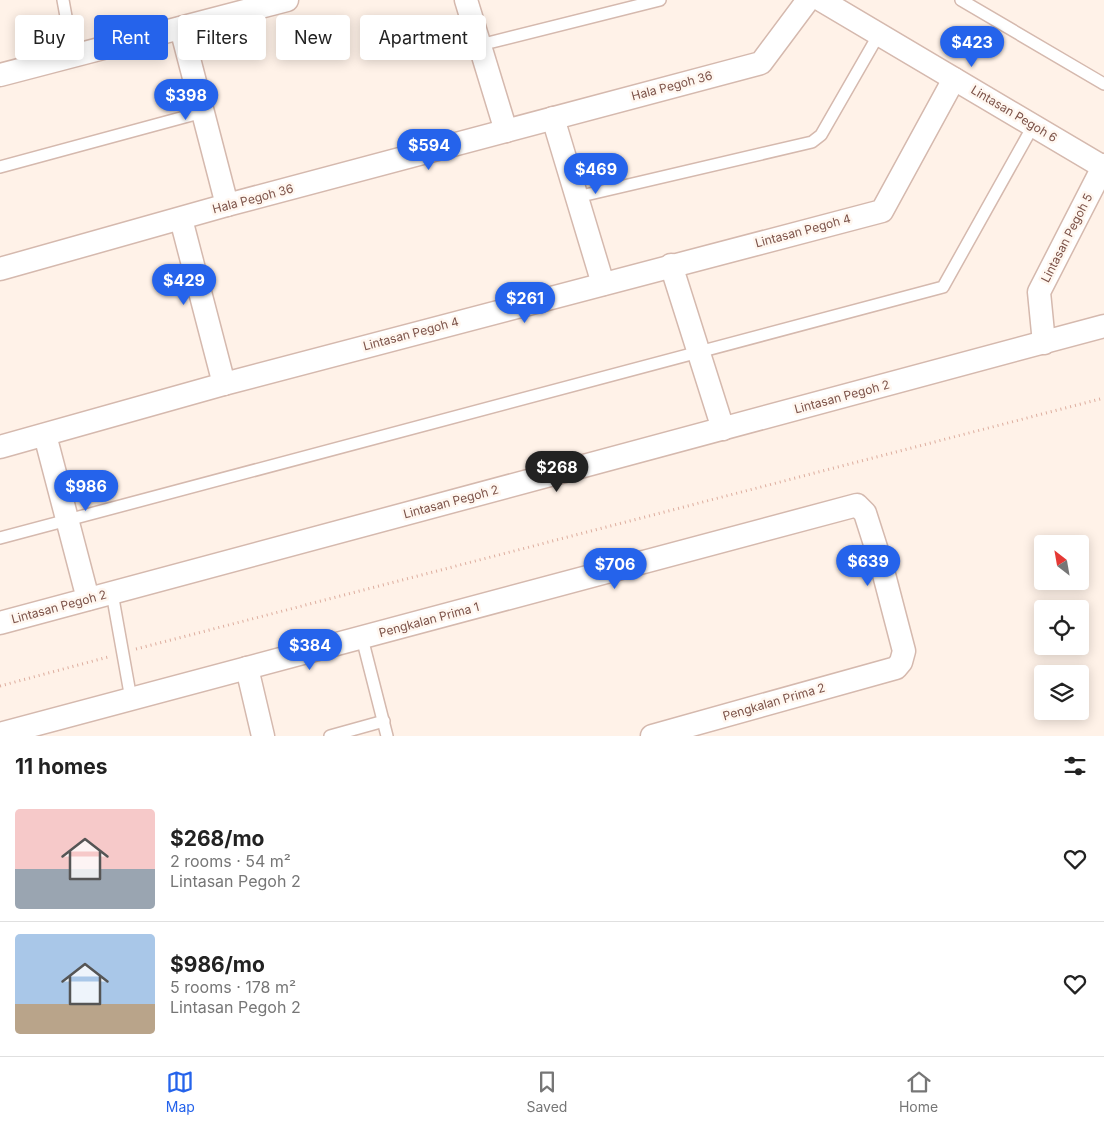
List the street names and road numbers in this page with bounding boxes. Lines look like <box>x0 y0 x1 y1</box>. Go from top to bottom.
street label: Hala Pegoh 36 <box>630 68 714 104</box>
street label: Lintasan Pegoh 6 <box>968 82 1060 145</box>
street label: Hala Pegoh 36 <box>211 181 295 217</box>
street label: Lintasan Pegoh 5 <box>1038 191 1095 285</box>
street label: Lintasan Pegoh 4 <box>753 210 853 250</box>
street label: Lintasan Pegoh 4 <box>361 313 461 353</box>
street label: Lintasan Pegoh 2 <box>793 377 891 416</box>
street label: Lintasan Pegoh 2 <box>402 482 500 521</box>
street label: Lintasan Pegoh 2 <box>10 587 108 626</box>
street label: Pengkalan Prima 1 <box>377 599 481 640</box>
street label: Pengkalan Prima 2 <box>721 680 827 723</box>

